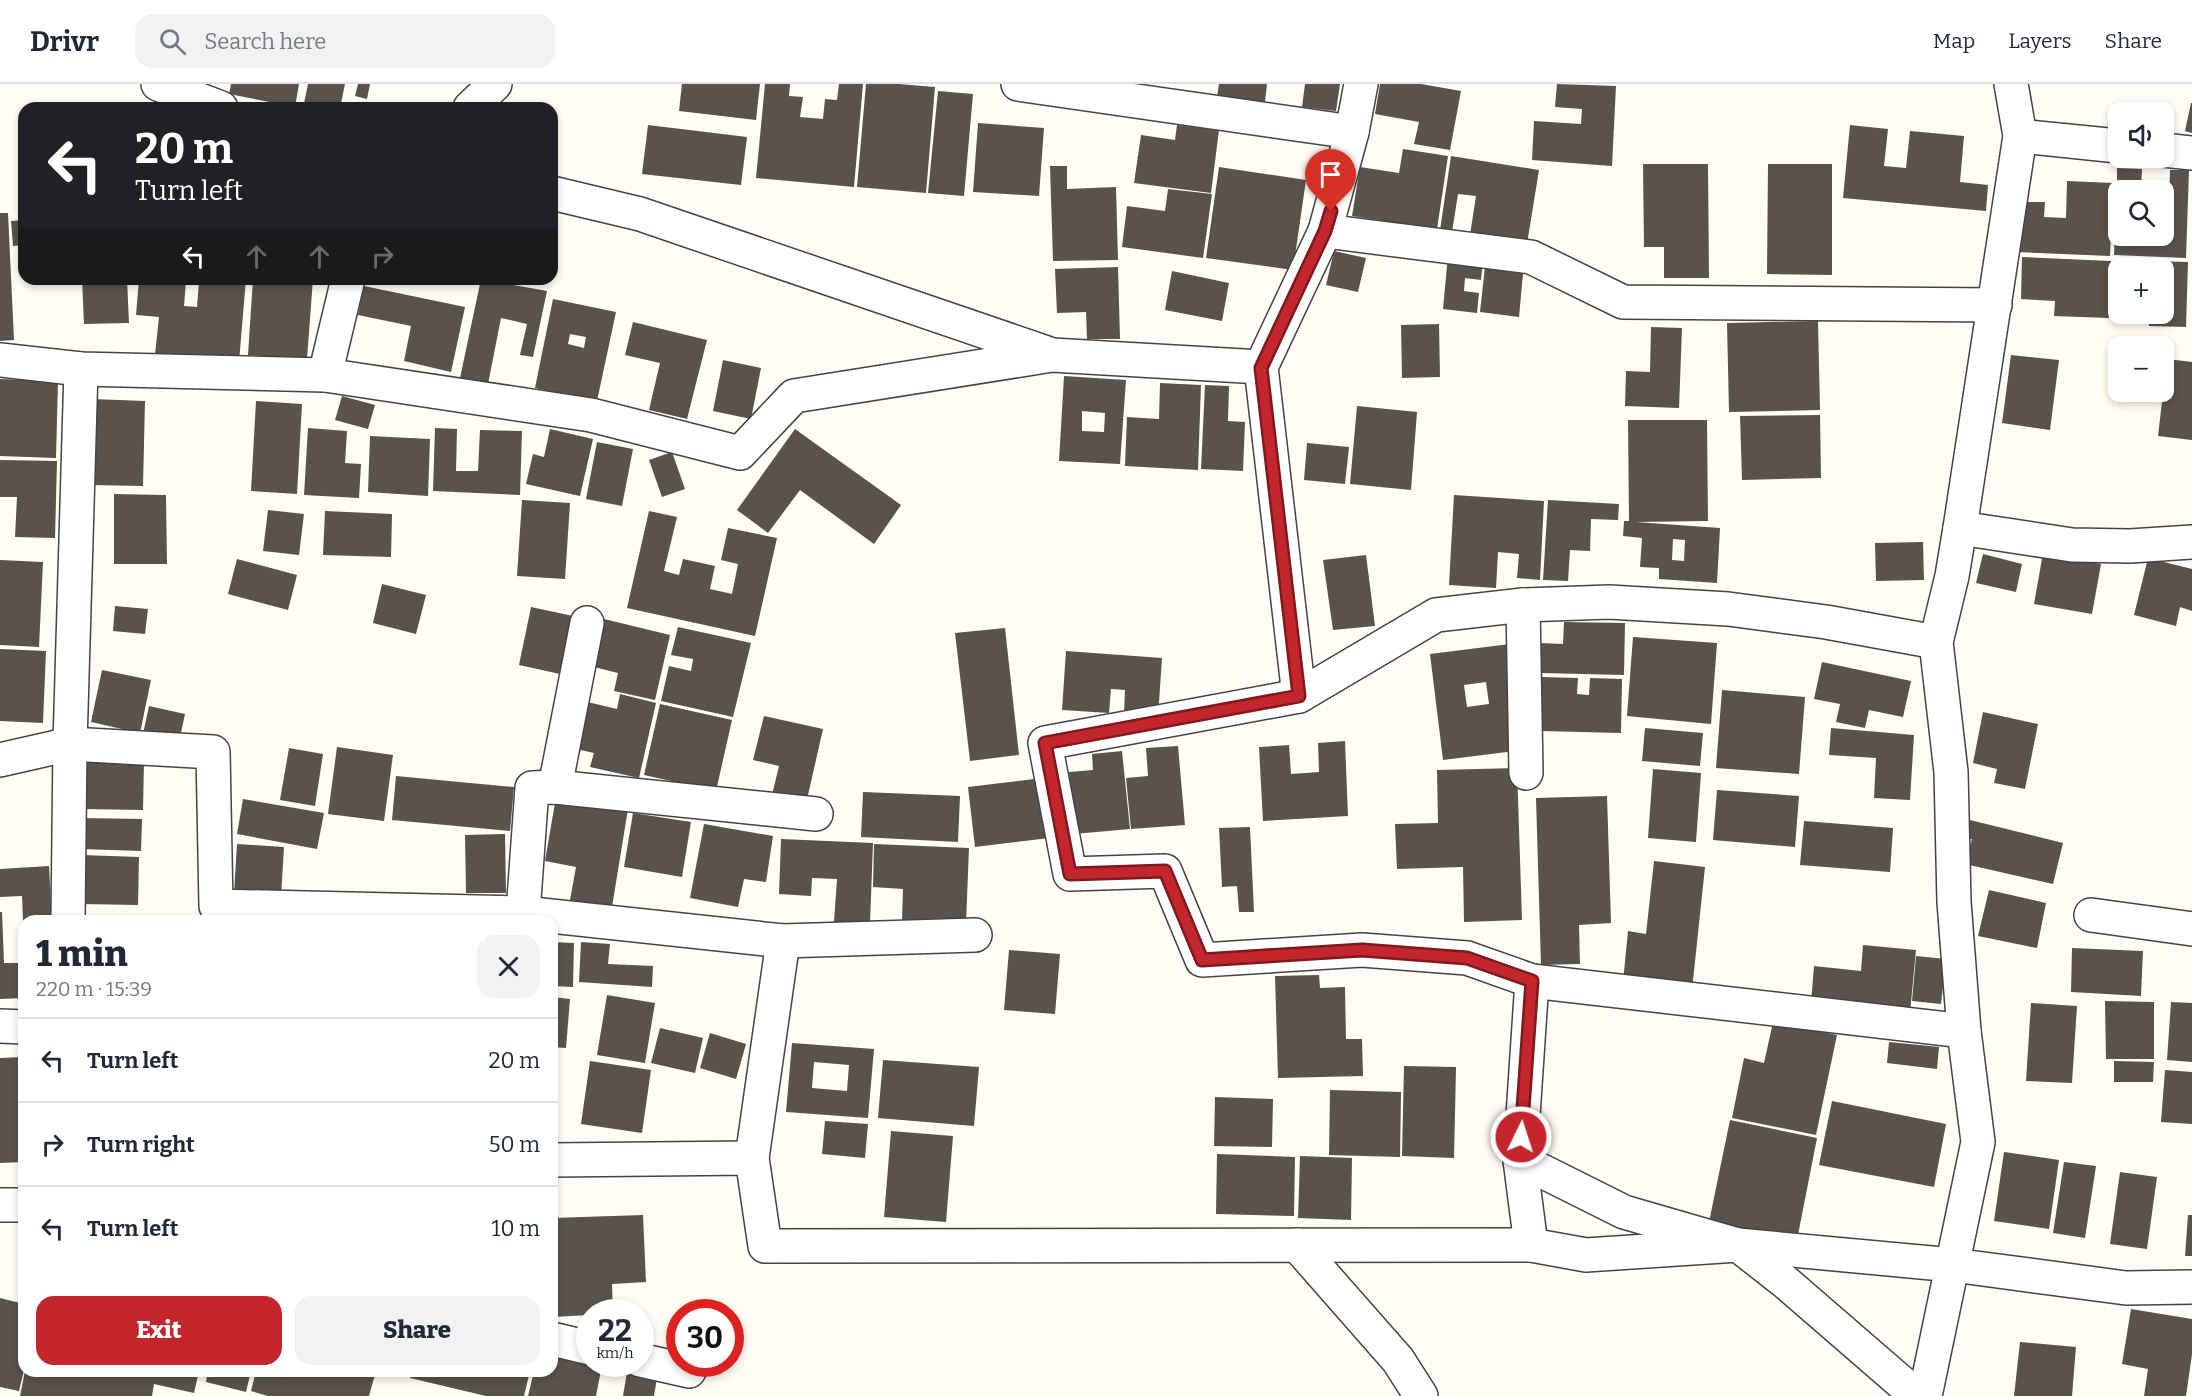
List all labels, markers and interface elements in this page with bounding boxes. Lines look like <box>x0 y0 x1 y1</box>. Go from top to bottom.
search box <box>135 14 555 68</box>
text: Drivr <box>30 25 99 58</box>
icon: search <box>156 25 189 58</box>
text: Search here <box>204 28 326 55</box>
text: Map <box>1933 28 1975 54</box>
text: Layers <box>2008 28 2072 54</box>
text: Share <box>2105 28 2162 54</box>
map controls <box>2108 102 2174 402</box>
button: sound <box>2108 102 2174 168</box>
text: 20 m <box>135 124 233 174</box>
icon: left <box>36 126 114 204</box>
pin <box>1305 149 1356 211</box>
icon: arrive <box>1314 158 1347 191</box>
text: Turn left <box>135 175 243 207</box>
button: search <box>2108 180 2174 246</box>
icon: left <box>177 240 210 273</box>
icon: ahead <box>240 240 273 273</box>
icon: ahead <box>303 240 336 273</box>
icon: right <box>366 240 399 273</box>
button: + <box>2108 258 2174 324</box>
button: − <box>2108 336 2174 402</box>
text: 1 min <box>36 932 128 976</box>
button: close <box>477 935 540 998</box>
text: 220 m · 15:39 <box>36 977 152 1001</box>
icon: left <box>36 1044 69 1077</box>
text: Turn left <box>87 1047 179 1074</box>
text: 20 m <box>489 1047 540 1074</box>
position arrow <box>1489 1105 1553 1169</box>
icon: right <box>36 1128 69 1161</box>
text: Turn right <box>87 1131 195 1158</box>
text: 50 m <box>489 1131 540 1158</box>
icon: left <box>36 1212 69 1245</box>
text: Turn left <box>87 1215 179 1242</box>
text: 10 m <box>492 1215 540 1242</box>
button: Exit <box>36 1296 282 1365</box>
button: Share <box>294 1296 540 1365</box>
speed limit sign: 30 <box>666 1299 744 1377</box>
text: 22 <box>598 1313 632 1349</box>
text: km/h <box>596 1344 634 1362</box>

